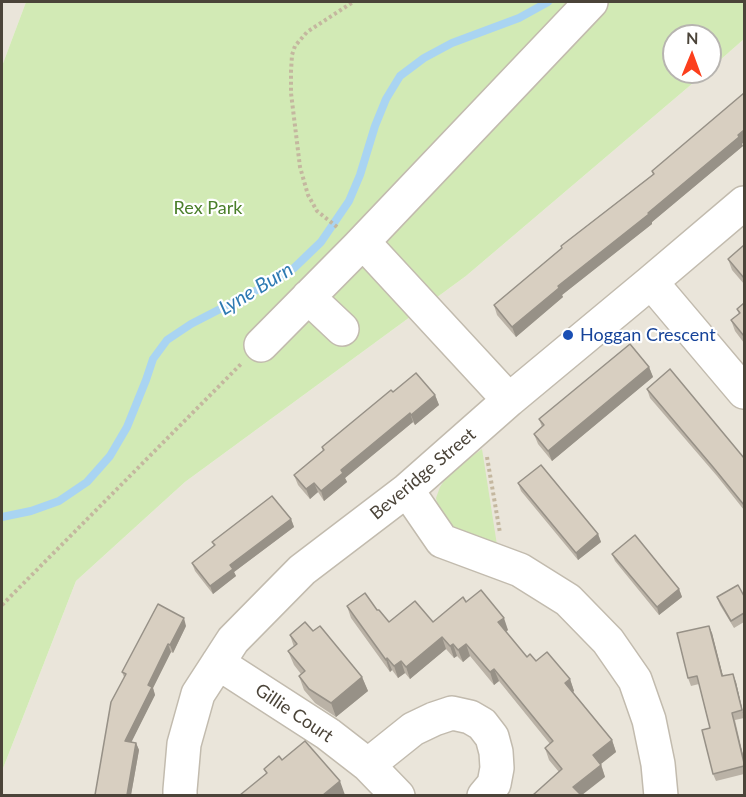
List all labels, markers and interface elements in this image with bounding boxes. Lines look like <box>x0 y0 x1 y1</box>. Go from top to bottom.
north arrow <box>662 24 722 84</box>
text: N <box>686 28 699 47</box>
park label: Rex Park <box>174 197 242 219</box>
water label: Lyne Burn <box>215 258 297 320</box>
place label: Hoggan Crescent <box>580 324 716 346</box>
marker: Hoggan Crescent <box>561 328 575 342</box>
street label: Beveridge Street <box>366 424 480 524</box>
street label: Gillie Court <box>251 679 337 747</box>

